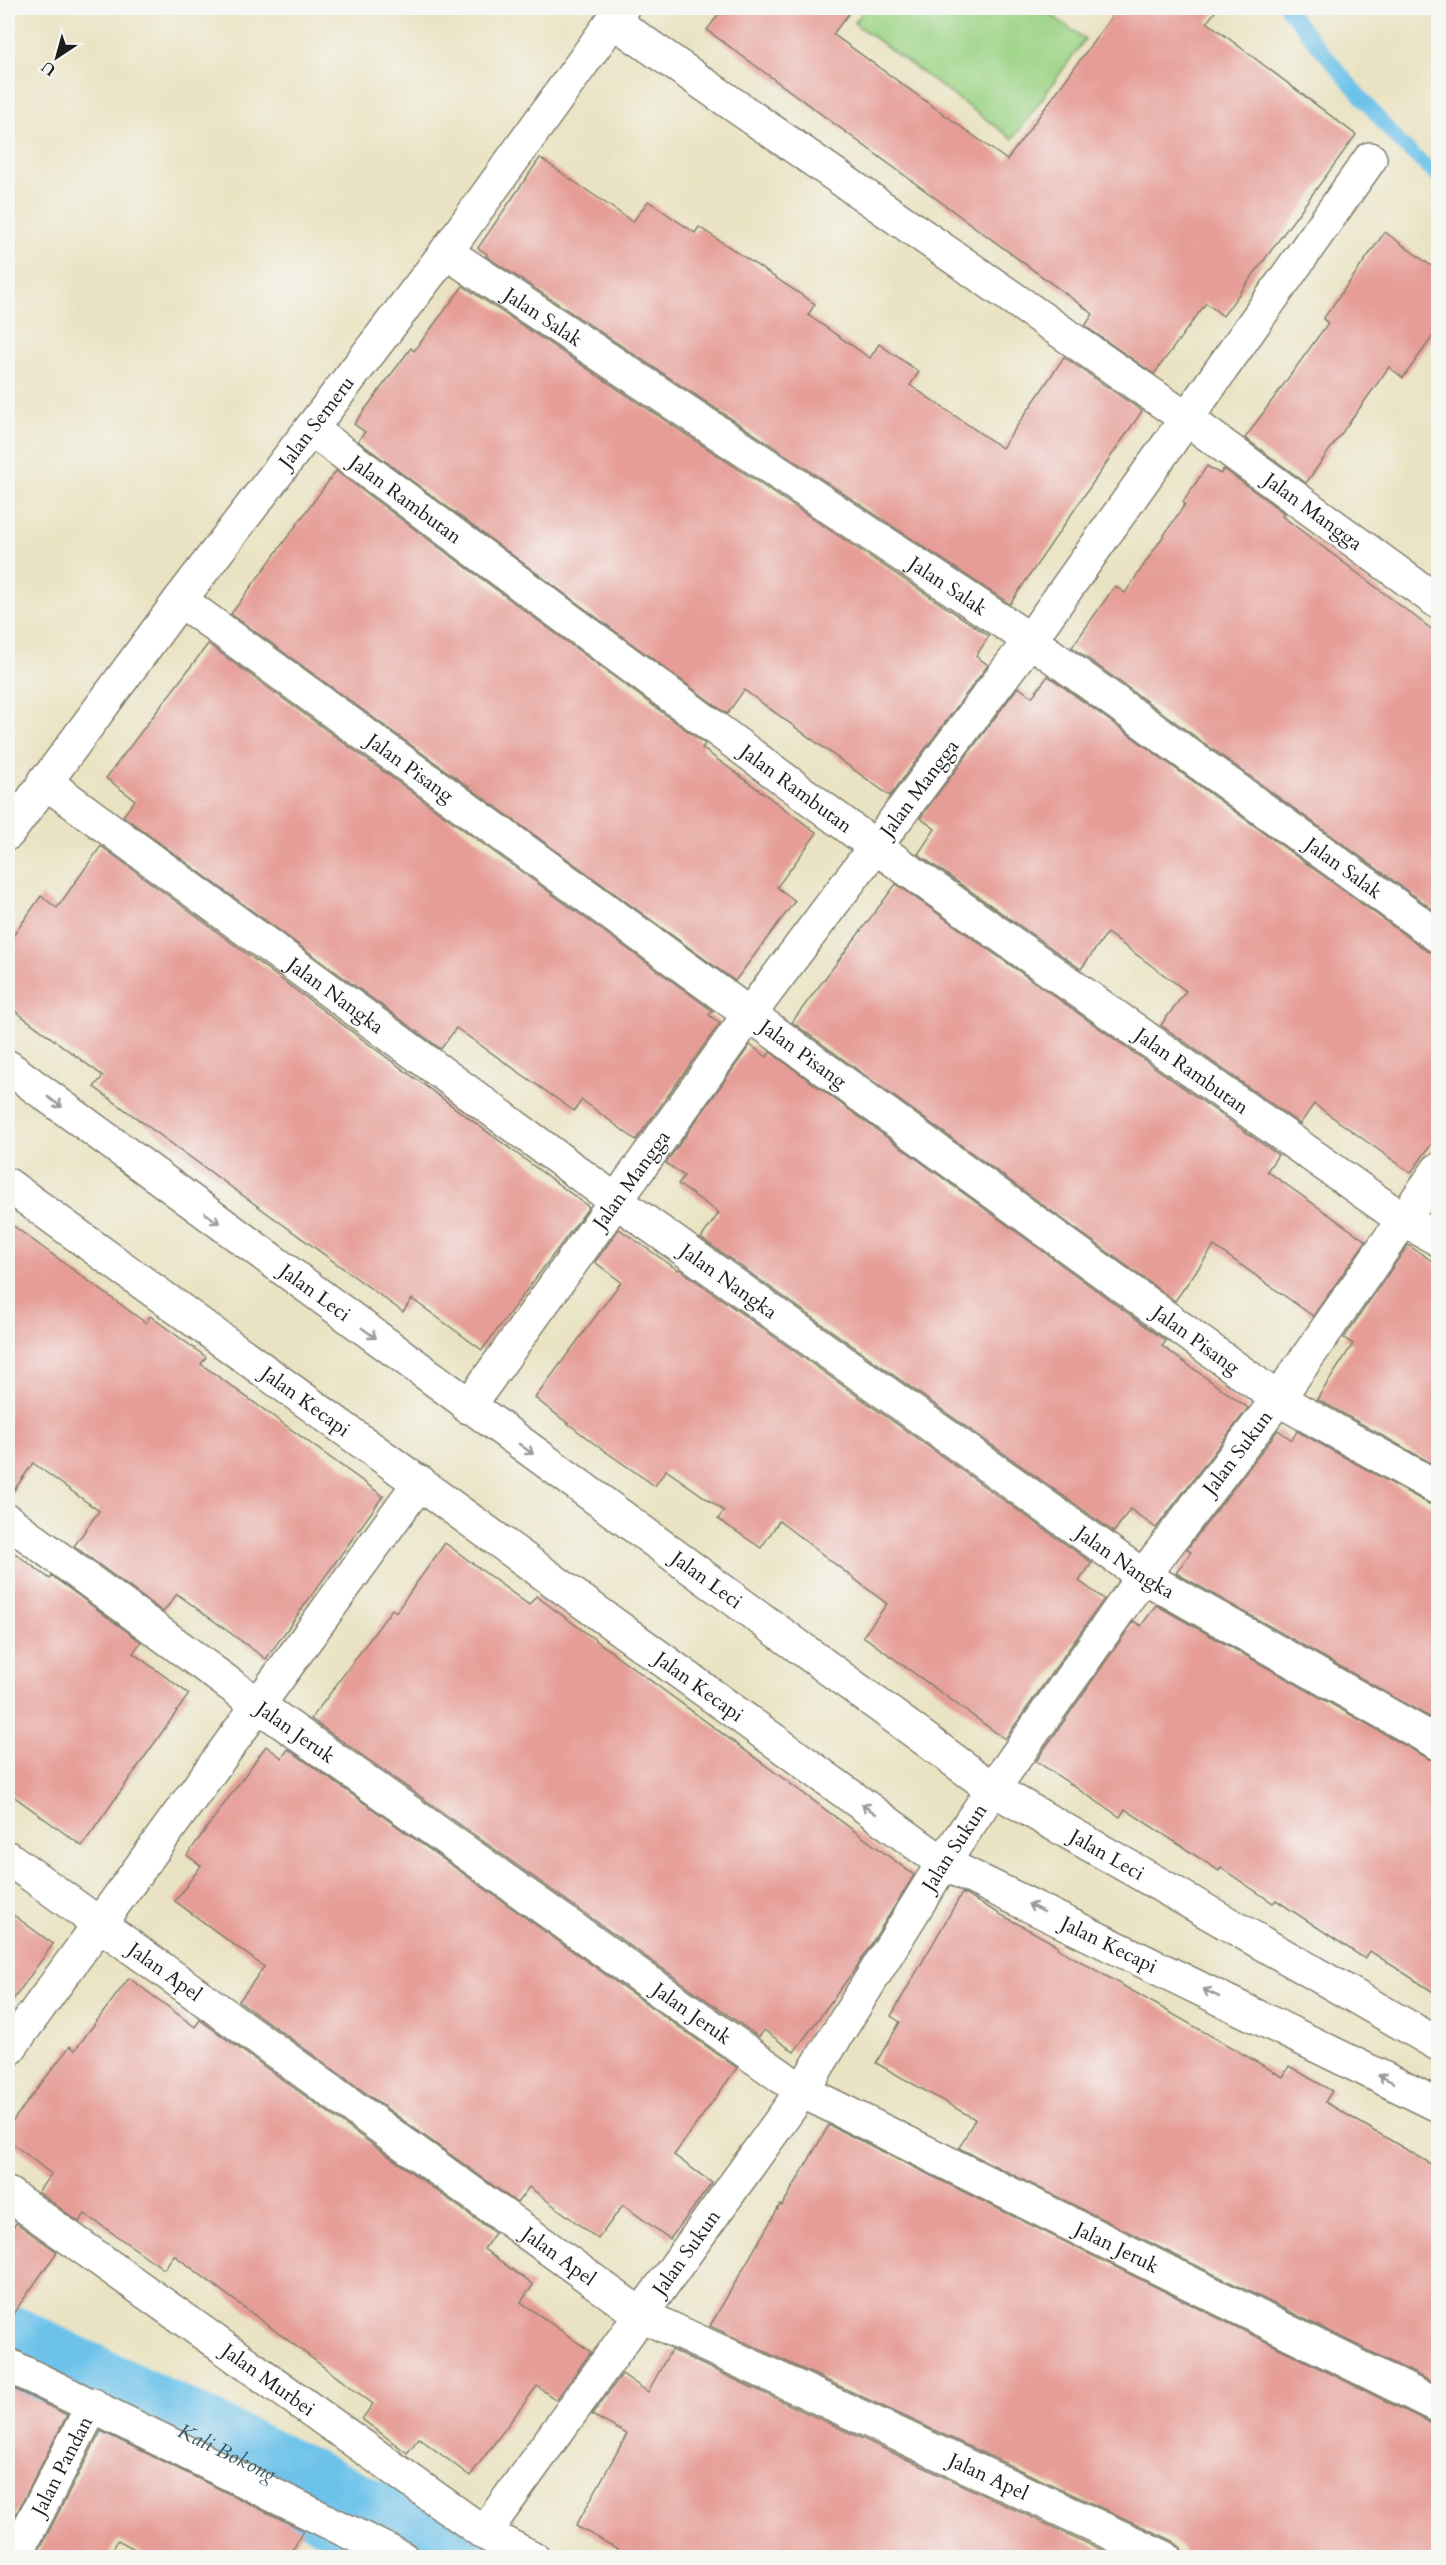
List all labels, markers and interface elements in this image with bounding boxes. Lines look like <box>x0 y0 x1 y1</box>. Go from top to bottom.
north arrow <box>27 27 87 87</box>
text: U <box>37 56 61 81</box>
street label: Jalan Salak <box>496 280 588 353</box>
street label: Jalan Semeru <box>271 370 361 476</box>
street label: Jalan Rambutan <box>341 447 468 551</box>
street label: Jalan Mangga <box>1256 465 1368 557</box>
street label: Jalan Salak <box>901 549 993 622</box>
street label: Jalan Pisang <box>359 726 460 809</box>
street label: Jalan Mangga <box>872 734 965 845</box>
street label: Jalan Rambutan <box>732 736 858 840</box>
street label: Jalan Salak <box>1297 829 1388 905</box>
street label: Jalan Nangka <box>279 949 390 1040</box>
street label: Jalan Pisang <box>752 1012 853 1095</box>
street label: Jalan Rambutan <box>1127 1020 1255 1121</box>
one-way arrow <box>46 1096 62 1108</box>
street label: Jalan Mangga <box>585 1124 676 1237</box>
one-way arrow <box>203 1211 219 1224</box>
street label: Jalan Nangka <box>672 1236 783 1326</box>
street label: Jalan Leci <box>272 1256 356 1328</box>
street label: Jalan Pisang <box>1145 1298 1246 1381</box>
one-way arrow <box>360 1327 376 1339</box>
street label: Jalan Kecapi <box>253 1358 356 1443</box>
street label: Jalan Sukun <box>1195 1404 1279 1503</box>
one-way arrow <box>517 1442 533 1455</box>
street label: Jalan Nangka <box>1068 1518 1180 1605</box>
street label: Jalan Leci <box>664 1543 748 1615</box>
street label: Jalan Kecapi <box>647 1644 749 1728</box>
street label: Jalan Jeruk <box>248 1693 341 1770</box>
street label: Jalan Sukun <box>914 1798 994 1899</box>
one-way arrow <box>861 1803 877 1815</box>
street label: Jalan Leci <box>1062 1821 1150 1887</box>
one-way arrow <box>1027 1902 1045 1913</box>
street label: Jalan Kecapi <box>1054 1908 1162 1980</box>
street label: Jalan Apel <box>120 1934 207 2008</box>
street label: Jalan Jeruk <box>645 1975 737 2051</box>
one-way arrow <box>1202 1987 1220 1999</box>
one-way arrow <box>1378 2072 1396 2084</box>
street label: Jalan Sukun <box>645 2203 727 2303</box>
street label: Jalan Jeruk <box>1067 2214 1164 2280</box>
street label: Jalan Apel <box>514 2219 601 2292</box>
street label: Jalan Murbei <box>214 2336 321 2423</box>
street label: Jalan Pandan <box>24 2411 99 2523</box>
water label: Kali Bokong <box>173 2417 281 2489</box>
street label: Jalan Apel <box>942 2445 1033 2507</box>

